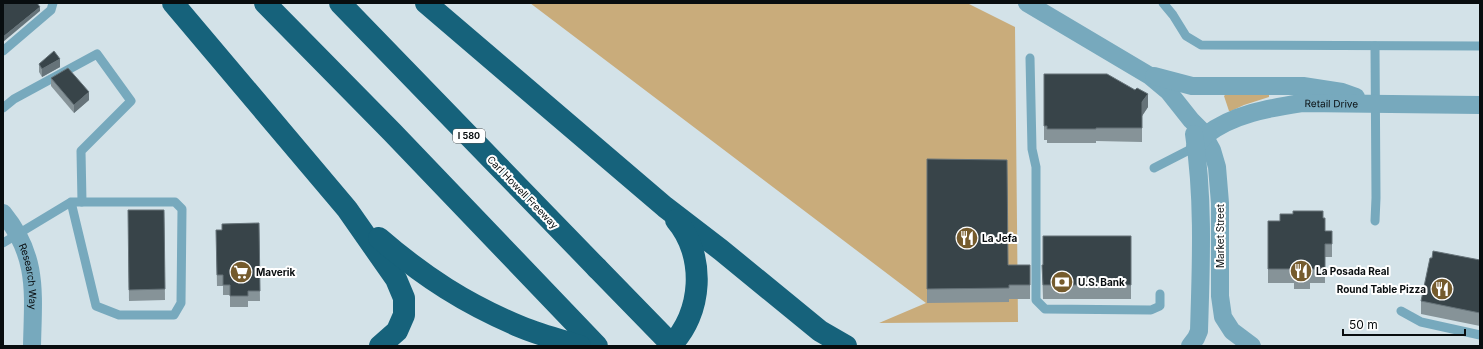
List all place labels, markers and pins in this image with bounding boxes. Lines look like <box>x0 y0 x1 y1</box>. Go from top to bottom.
restaurant icon: La Jefa <box>954 225 980 251</box>
place label: La Jefa <box>982 232 1017 244</box>
restaurant icon: La Posada Real <box>1288 258 1314 284</box>
supermarket icon: Maverik <box>228 259 254 285</box>
place label: La Posada Real <box>1316 265 1390 277</box>
place label: Maverik <box>256 266 296 278</box>
bank icon: U.S. Bank <box>1049 269 1075 295</box>
place label: U.S. Bank <box>1078 276 1125 288</box>
restaurant icon: Round Table Pizza <box>1429 276 1455 302</box>
place label: Round Table Pizza <box>1337 283 1426 295</box>

